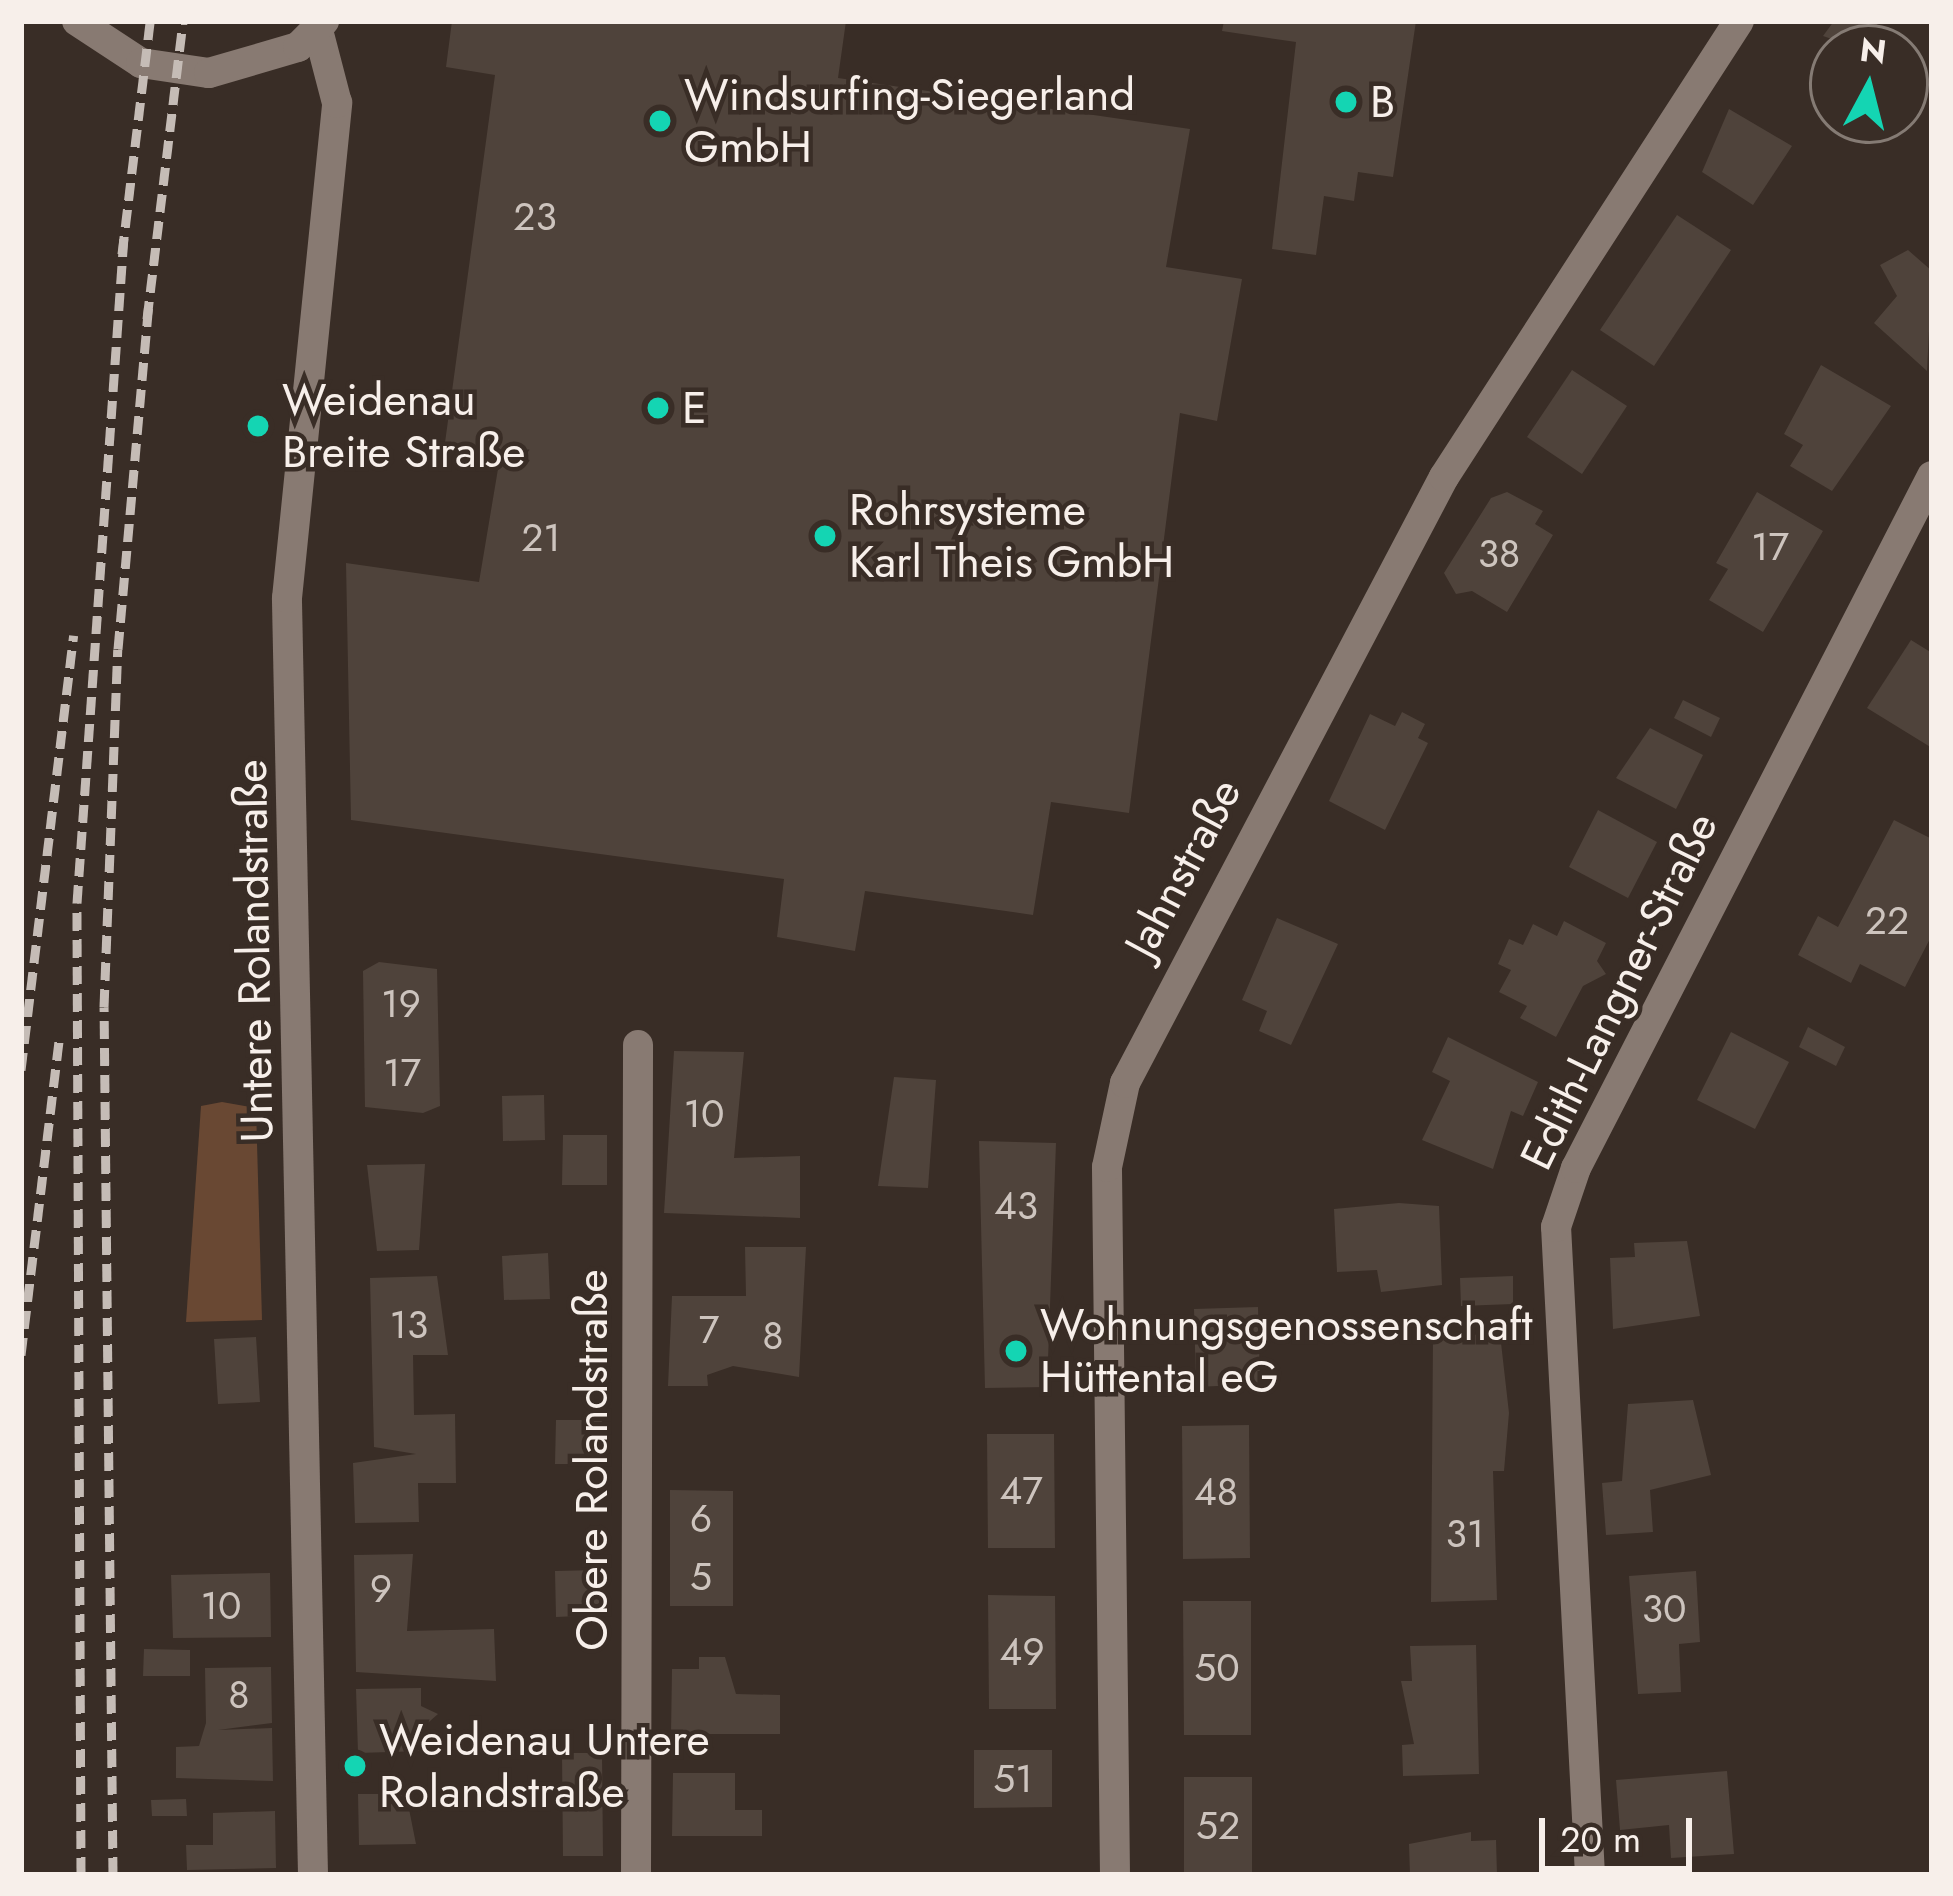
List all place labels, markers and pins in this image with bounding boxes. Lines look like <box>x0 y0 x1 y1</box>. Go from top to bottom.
place label: Windsurfing-Siegerland GmbH <box>684 68 1135 174</box>
place label: B <box>1370 75 1395 129</box>
marker: B <box>1333 89 1359 115</box>
marker: Windsurfing-Siegerland GmbH <box>647 108 673 134</box>
place label: Weidenau Breite Straße <box>282 373 525 479</box>
place label: E <box>682 381 707 435</box>
marker: E <box>645 395 671 421</box>
marker: Weidenau Breite Straße <box>245 413 271 439</box>
place label: Rohrsysteme Karl Theis GmbH <box>849 483 1174 589</box>
marker: Rohrsysteme Karl Theis GmbH <box>812 523 838 549</box>
place label: Wohnungsgenossenschaft Hüttental eG <box>1040 1298 1532 1404</box>
marker: Wohnungsgenossenschaft Hüttental eG <box>1003 1338 1029 1364</box>
place label: Weidenau Untere Rolandstraße <box>379 1713 710 1819</box>
marker: Weidenau Untere Rolandstraße <box>342 1753 368 1779</box>

